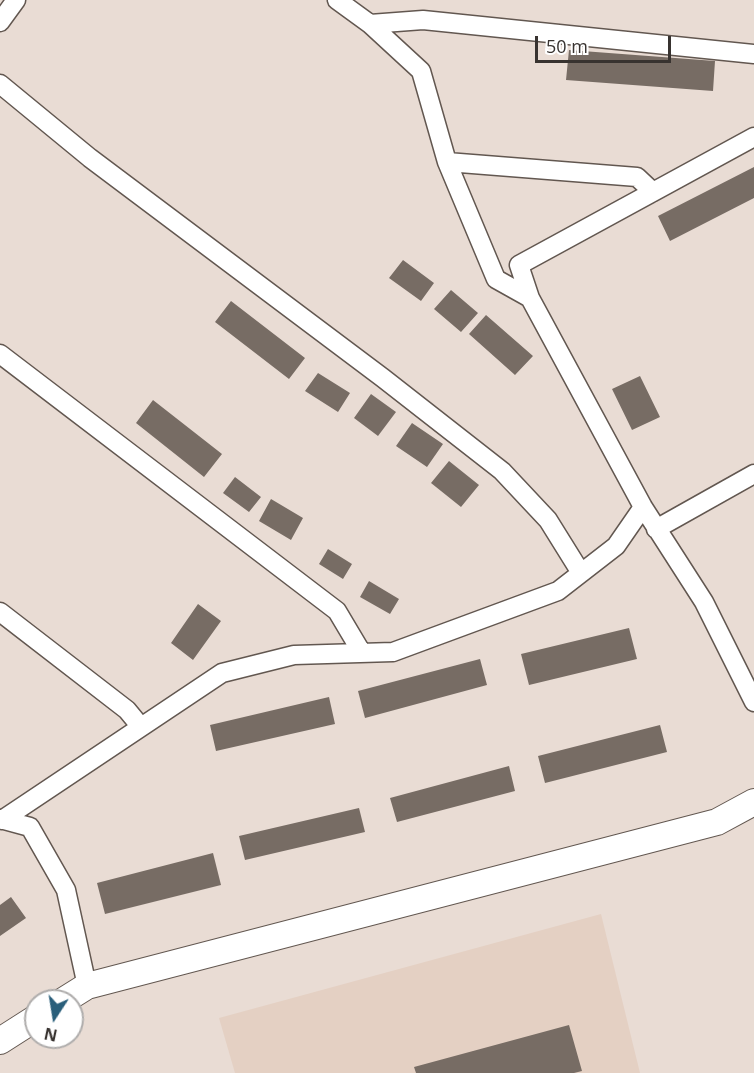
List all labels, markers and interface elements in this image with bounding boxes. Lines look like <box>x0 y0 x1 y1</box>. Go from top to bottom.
scale bar <box>538 24 674 62</box>
text: 50 m <box>546 34 588 58</box>
north arrow <box>24 989 84 1049</box>
text: N <box>42 1023 59 1047</box>

